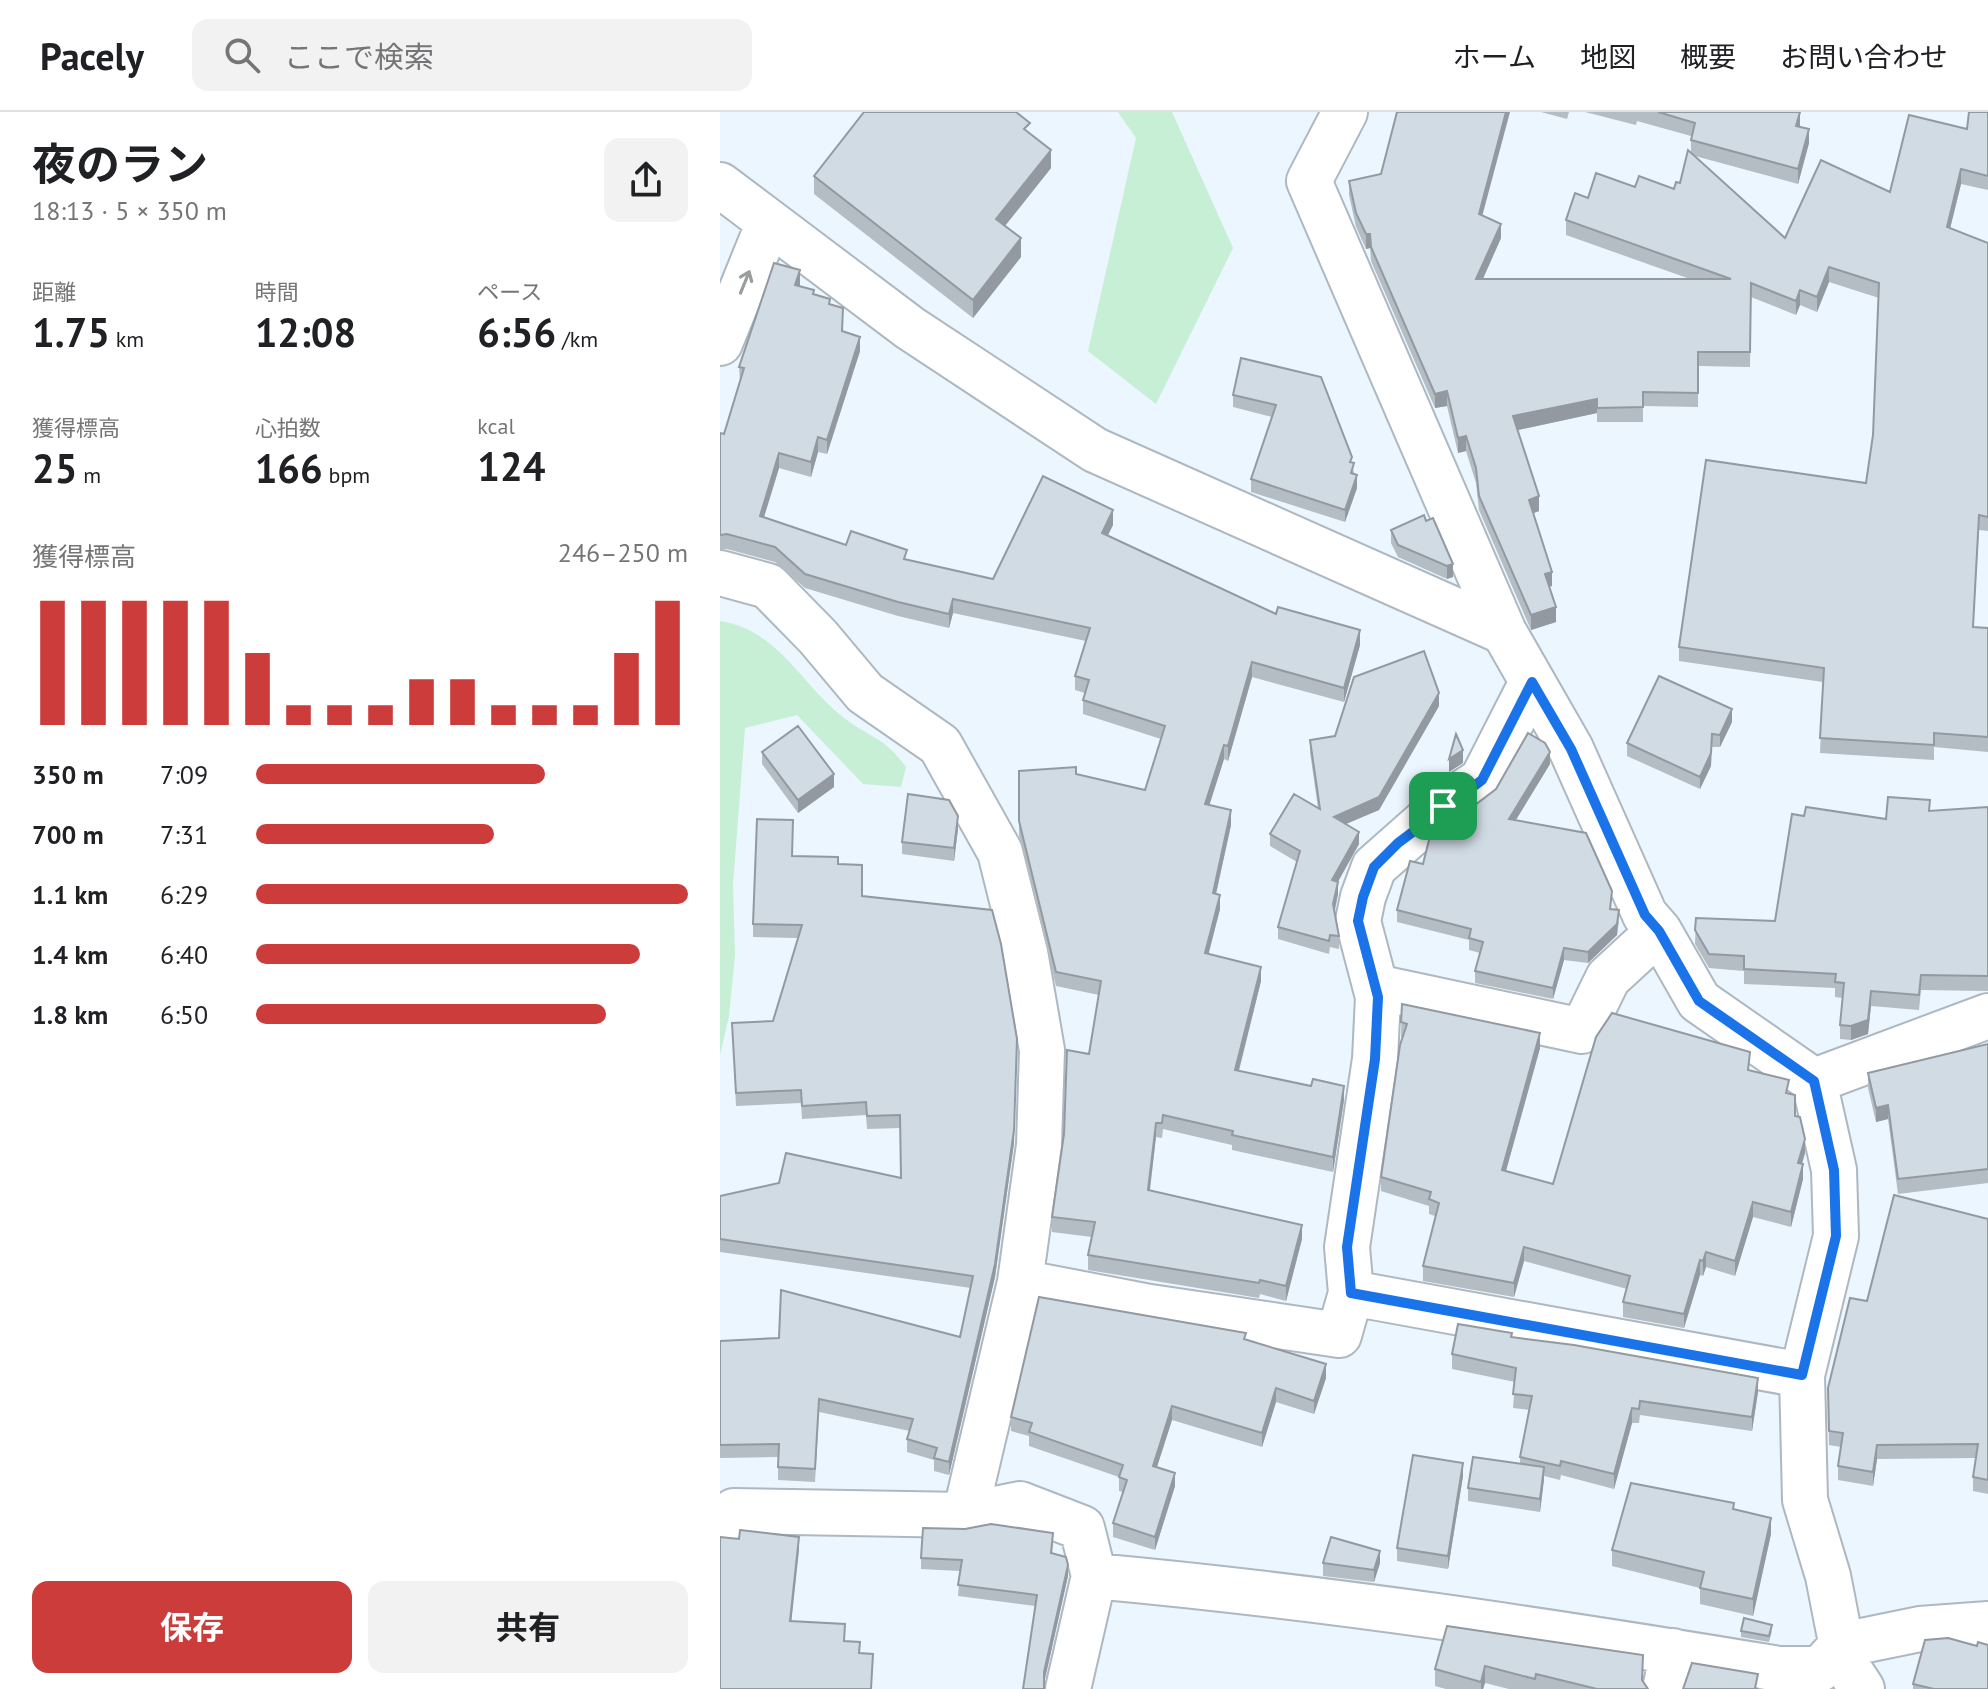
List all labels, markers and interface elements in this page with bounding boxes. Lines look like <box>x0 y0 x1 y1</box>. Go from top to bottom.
search box <box>192 19 752 91</box>
text: Pacely <box>40 31 144 80</box>
icon: search <box>220 33 264 77</box>
text: ここで検索 <box>284 37 434 76</box>
text: ホーム <box>1453 38 1536 75</box>
text: 地図 <box>1580 38 1636 75</box>
text: 概要 <box>1680 38 1736 75</box>
text: お問い合わせ <box>1780 38 1948 75</box>
text: 夜のラン <box>32 135 208 192</box>
button: share <box>604 138 688 222</box>
text: 18:13 · 5 × 350 m <box>32 194 227 227</box>
one-way arrow <box>738 270 753 295</box>
text: 距離 <box>32 278 76 306</box>
text: 時間 <box>255 278 299 306</box>
text: ペース <box>477 278 542 306</box>
text: 1.75 <box>32 306 110 358</box>
text: 12:08 <box>255 306 356 358</box>
text: 6:56 <box>477 306 556 358</box>
text: km <box>110 325 144 353</box>
text: /km <box>556 325 598 353</box>
text: kcal <box>477 412 515 440</box>
text: 獲得標高 <box>32 414 120 442</box>
text: 心拍数 <box>255 414 321 442</box>
text: 124 <box>477 440 545 492</box>
text: 25 <box>32 442 77 494</box>
text: 166 <box>255 442 323 494</box>
text: m <box>77 461 101 489</box>
text: bpm <box>323 461 370 489</box>
text: 246–250 m <box>558 536 688 569</box>
text: 獲得標高 <box>32 540 136 573</box>
text: 350 m <box>32 758 104 791</box>
text: 7:09 <box>160 758 208 791</box>
pin <box>1409 772 1477 840</box>
icon: arrive <box>1421 784 1465 828</box>
text: 700 m <box>32 818 104 851</box>
text: 7:31 <box>160 818 208 851</box>
text: 1.1 km <box>32 878 108 911</box>
text: 6:29 <box>160 878 208 911</box>
text: 1.4 km <box>32 938 108 971</box>
text: 6:40 <box>160 938 208 971</box>
text: 1.8 km <box>32 998 108 1031</box>
text: 6:50 <box>160 998 208 1031</box>
button: 保存 <box>32 1581 352 1673</box>
button: 共有 <box>368 1581 688 1673</box>

